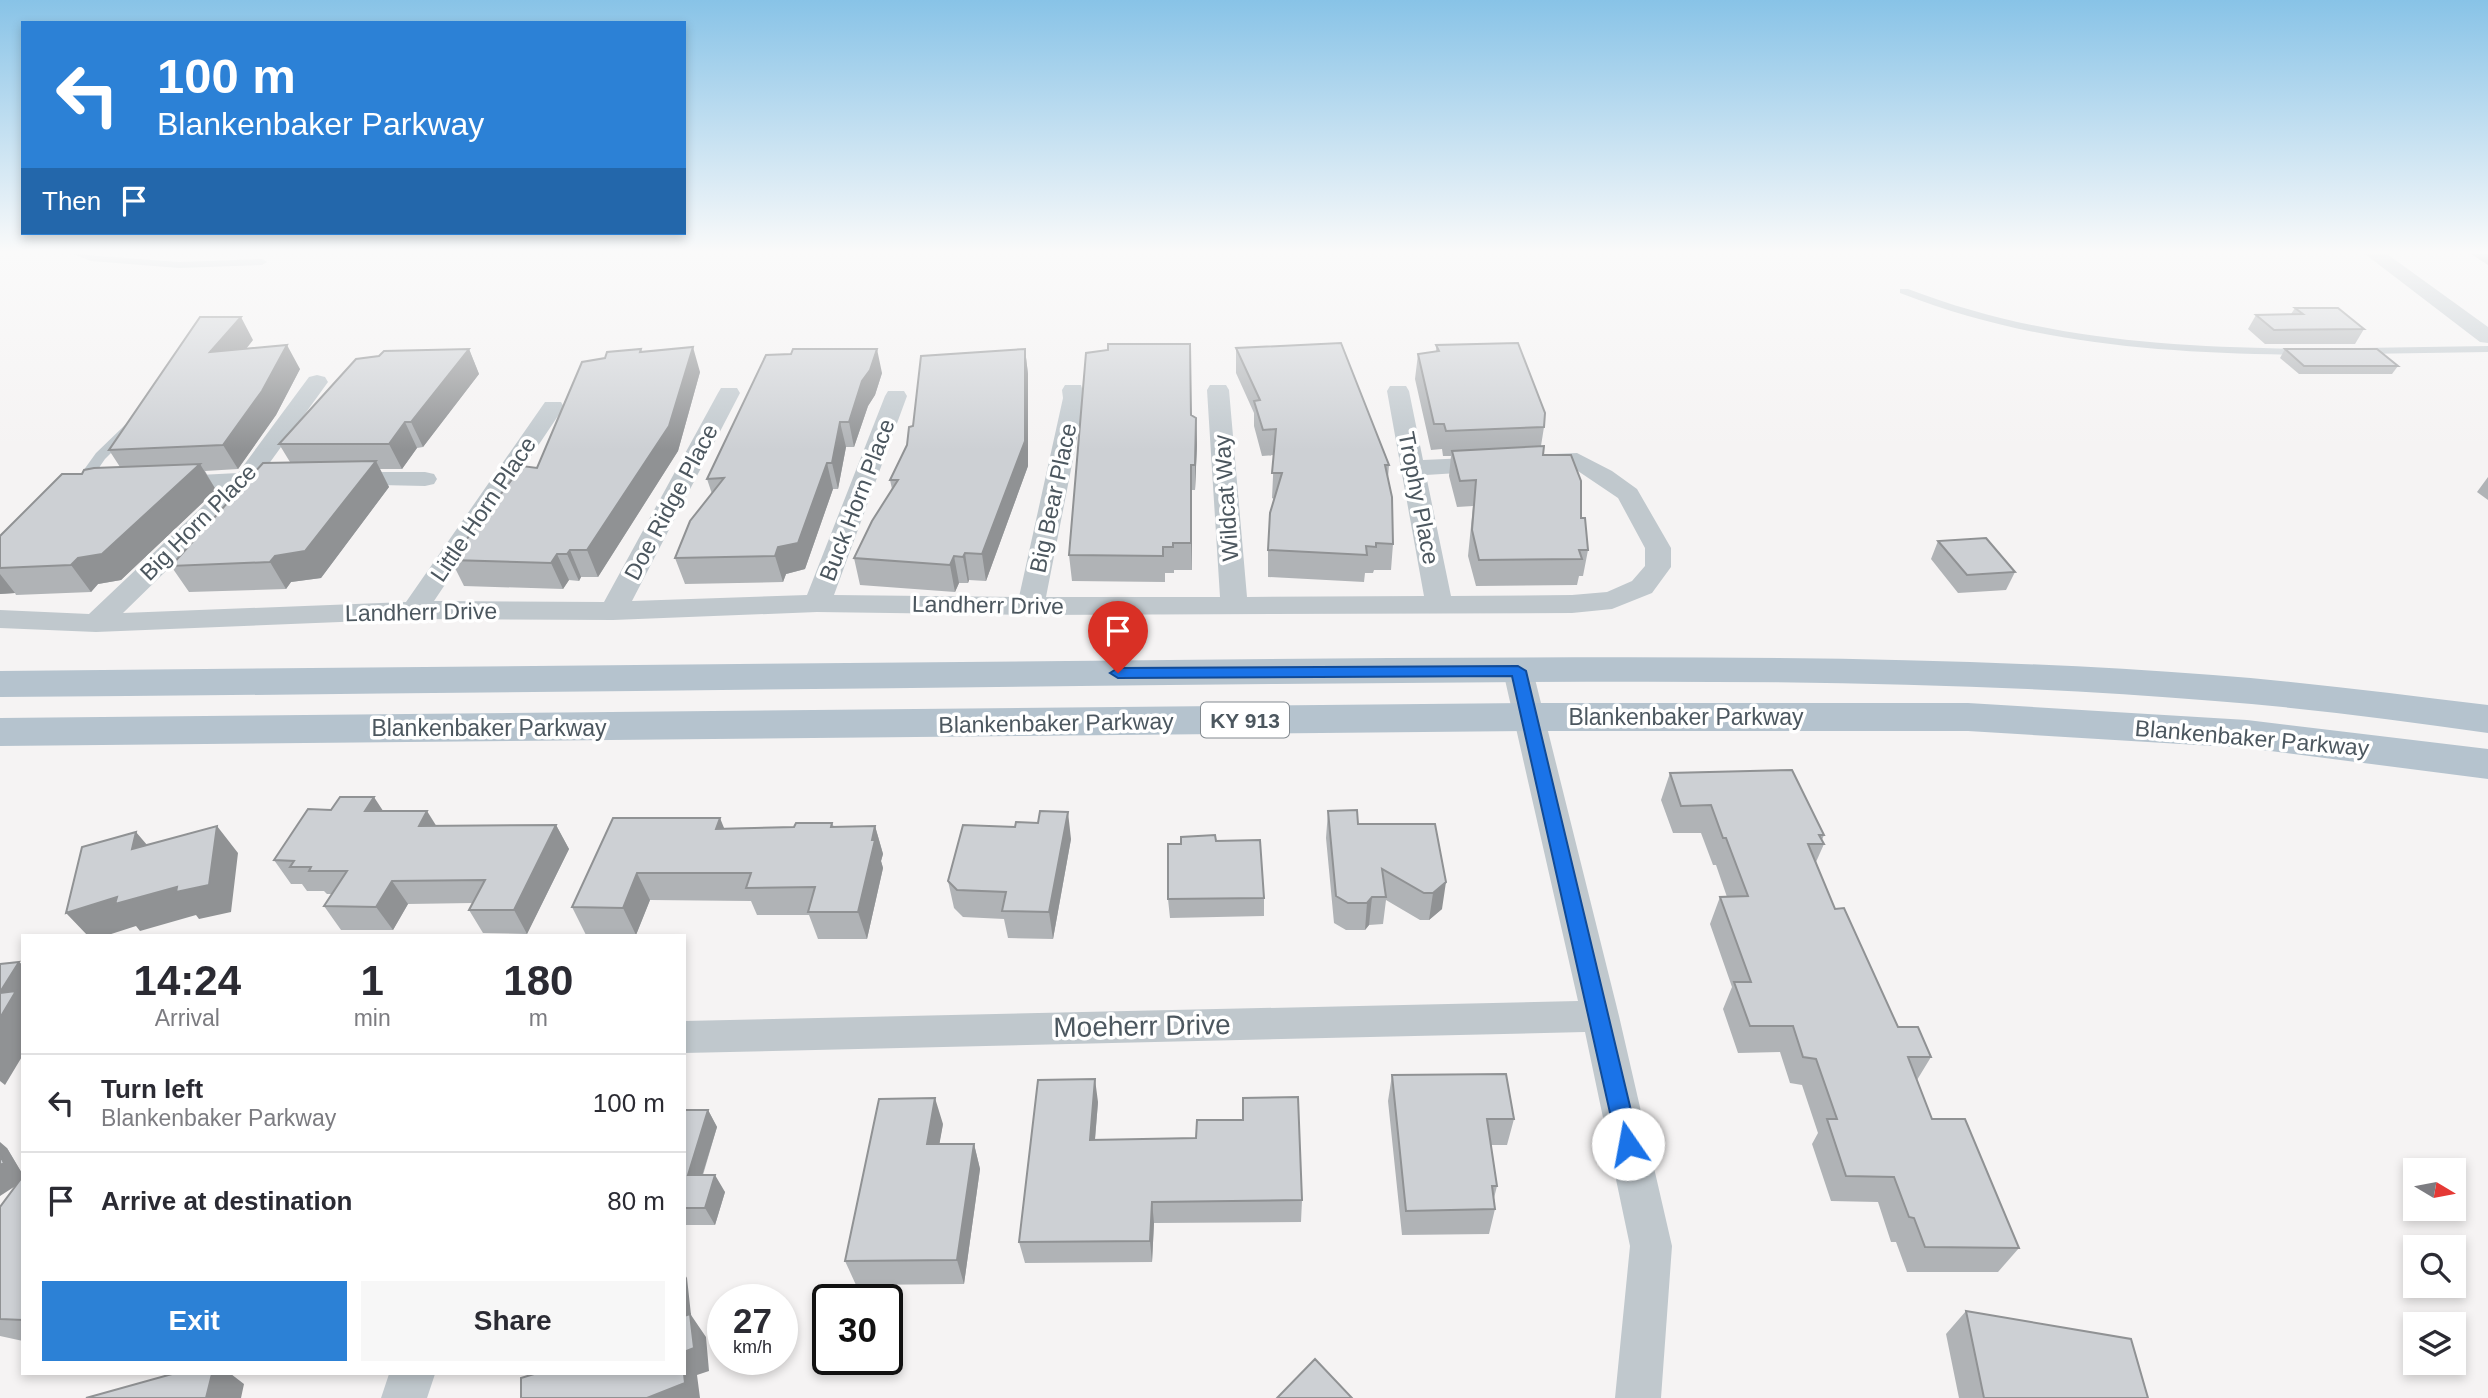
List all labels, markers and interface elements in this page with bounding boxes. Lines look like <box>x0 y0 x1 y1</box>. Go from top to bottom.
icon: left <box>42 49 133 140</box>
text: 100 m <box>157 49 296 103</box>
text: Blankenbaker Parkway <box>157 106 484 142</box>
icon: arrive <box>115 182 153 220</box>
text: Then <box>42 186 101 216</box>
street label: Buck Horn Place <box>814 415 900 585</box>
street label: Doe Ridge Place <box>619 420 723 584</box>
street label: Big Bear Place <box>1024 421 1082 575</box>
street label: Trophy Place <box>1393 429 1445 567</box>
street label: Little Horn Place <box>425 432 541 586</box>
street label: Wildcat Way <box>1209 433 1243 562</box>
street label: Big Horn Place <box>135 459 261 585</box>
street label: Landherr Drive <box>912 591 1064 619</box>
street label: Landherr Drive <box>345 598 497 626</box>
pin <box>1088 601 1148 673</box>
icon: arrive <box>1099 612 1137 650</box>
road number: KY 913 <box>1201 702 1289 738</box>
street label: Blankenbaker Parkway <box>1568 704 1804 730</box>
street label: Blankenbaker Parkway <box>938 708 1174 738</box>
street label: Blankenbaker Parkway <box>371 715 607 741</box>
street label: Blankenbaker Parkway <box>2134 715 2371 761</box>
text: 14:24 <box>134 957 241 1004</box>
text: 1 <box>360 957 384 1004</box>
text: 180 <box>503 957 573 1004</box>
text: Arrival <box>155 1005 220 1031</box>
text: min <box>354 1005 391 1031</box>
text: m <box>529 1005 548 1031</box>
street label: Moeherr Drive <box>1053 1009 1231 1043</box>
text: Turn left <box>101 1074 203 1104</box>
icon: left <box>42 1084 80 1122</box>
text: 100 m <box>593 1088 665 1118</box>
text: Blankenbaker Parkway <box>101 1105 336 1131</box>
position arrow <box>1591 1107 1665 1181</box>
north arrow <box>2403 1158 2466 1222</box>
map controls <box>2403 1158 2466 1375</box>
icon: arrive <box>42 1182 80 1220</box>
text: Arrive at destination <box>101 1186 352 1216</box>
text: 80 m <box>607 1186 665 1216</box>
button: search <box>2403 1235 2466 1298</box>
button: Exit <box>42 1281 347 1361</box>
button: Share <box>361 1281 665 1361</box>
speed limit sign: 30 <box>812 1284 903 1375</box>
text: 27 <box>733 1301 772 1340</box>
button: layers <box>2403 1312 2466 1375</box>
text: km/h <box>733 1337 772 1357</box>

